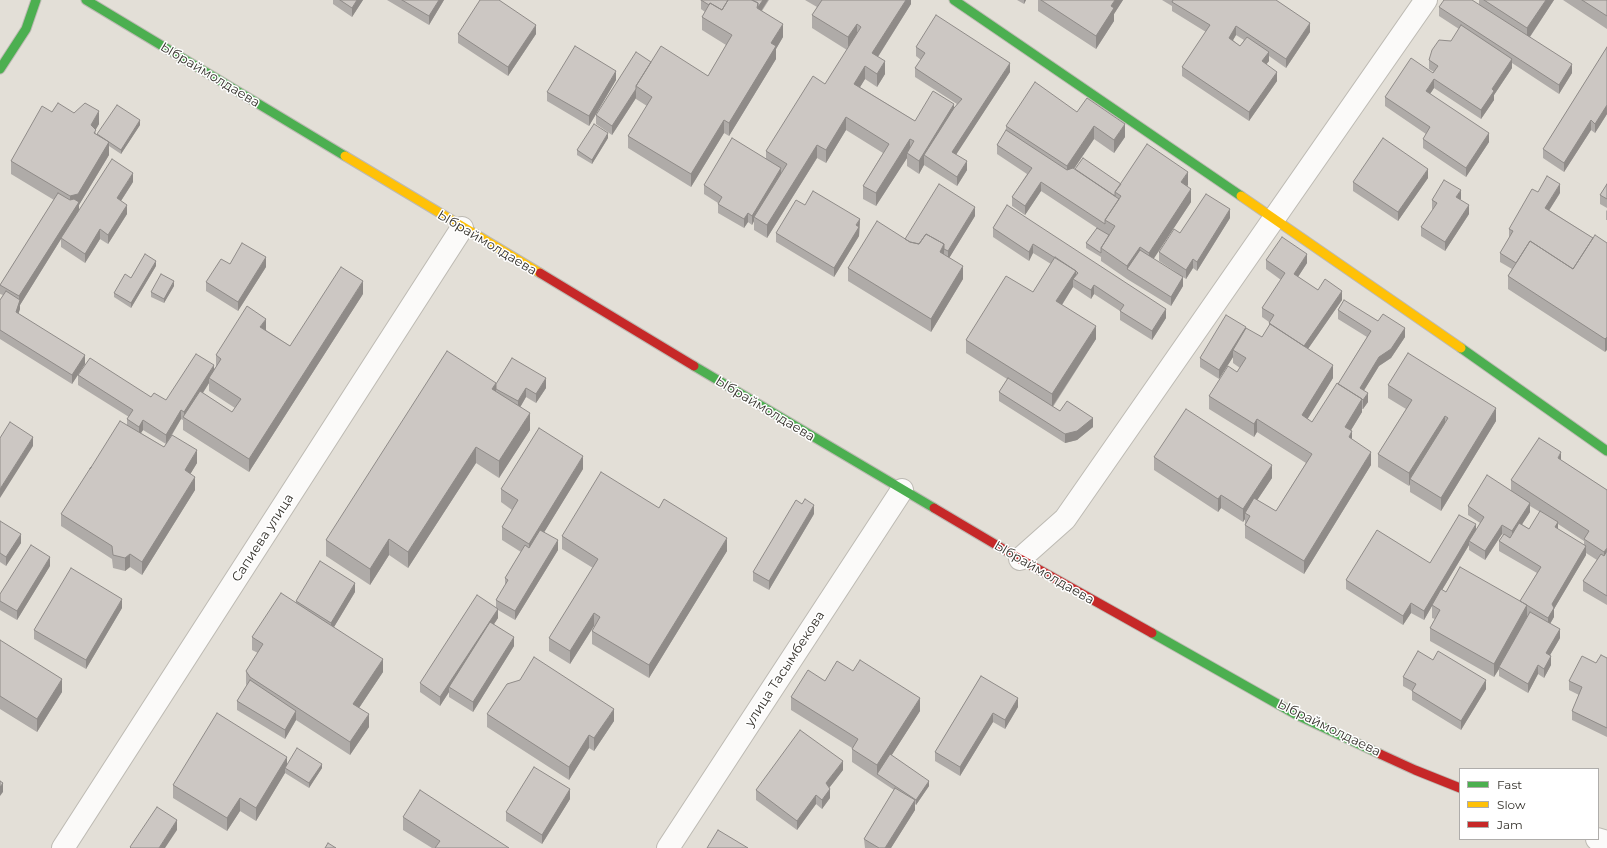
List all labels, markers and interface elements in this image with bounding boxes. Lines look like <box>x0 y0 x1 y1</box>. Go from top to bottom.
street label: Ыбраймолдаева <box>158 39 262 111</box>
street label: Ыбраймолдаева <box>435 207 539 279</box>
street label: Ыбраймолдаева <box>713 373 817 445</box>
street label: Сапиева улица <box>229 491 297 585</box>
street label: Ыбраймолдаева <box>991 538 1097 608</box>
street label: улица Тасымбекова <box>742 608 828 730</box>
street label: Ыбраймолдаева <box>1275 696 1383 760</box>
legend <box>1459 768 1599 840</box>
text: Fast <box>1497 777 1522 792</box>
text: Slow <box>1497 797 1526 812</box>
text: Jam <box>1497 817 1523 832</box>

